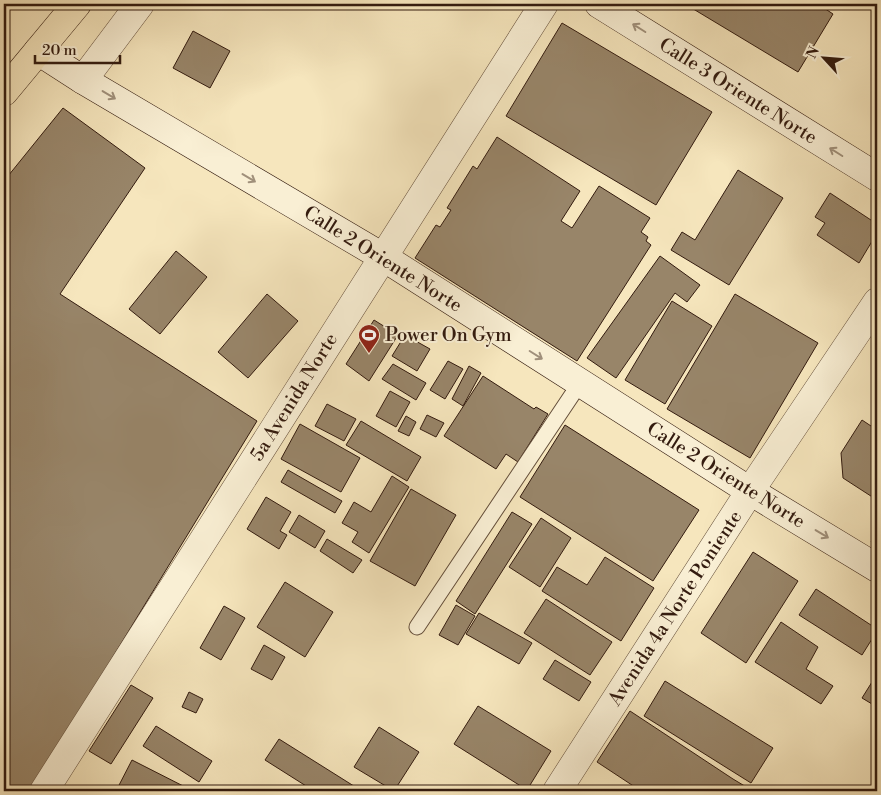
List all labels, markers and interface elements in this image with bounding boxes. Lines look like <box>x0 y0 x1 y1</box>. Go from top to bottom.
one-way arrow <box>632 23 646 33</box>
scale bar <box>35 32 120 64</box>
north arrow <box>798 32 848 82</box>
street label: Calle 3 Oriente Norte <box>655 33 821 149</box>
text: 20 m <box>42 41 77 60</box>
one-way arrow <box>102 91 116 101</box>
one-way arrow <box>829 146 843 156</box>
one-way arrow <box>241 174 255 184</box>
street label: Calle 2 Oriente Norte <box>299 200 467 318</box>
sports icon: Power On Gym <box>357 323 381 354</box>
place label: Power On Gym <box>385 323 512 347</box>
street label: 5a Avenida Norte <box>245 329 343 465</box>
one-way arrow <box>529 351 543 361</box>
street label: Calle 2 Oriente Norte <box>642 416 810 534</box>
street label: Avenida 4a Norte Poniente <box>602 506 747 711</box>
one-way arrow <box>815 530 829 540</box>

